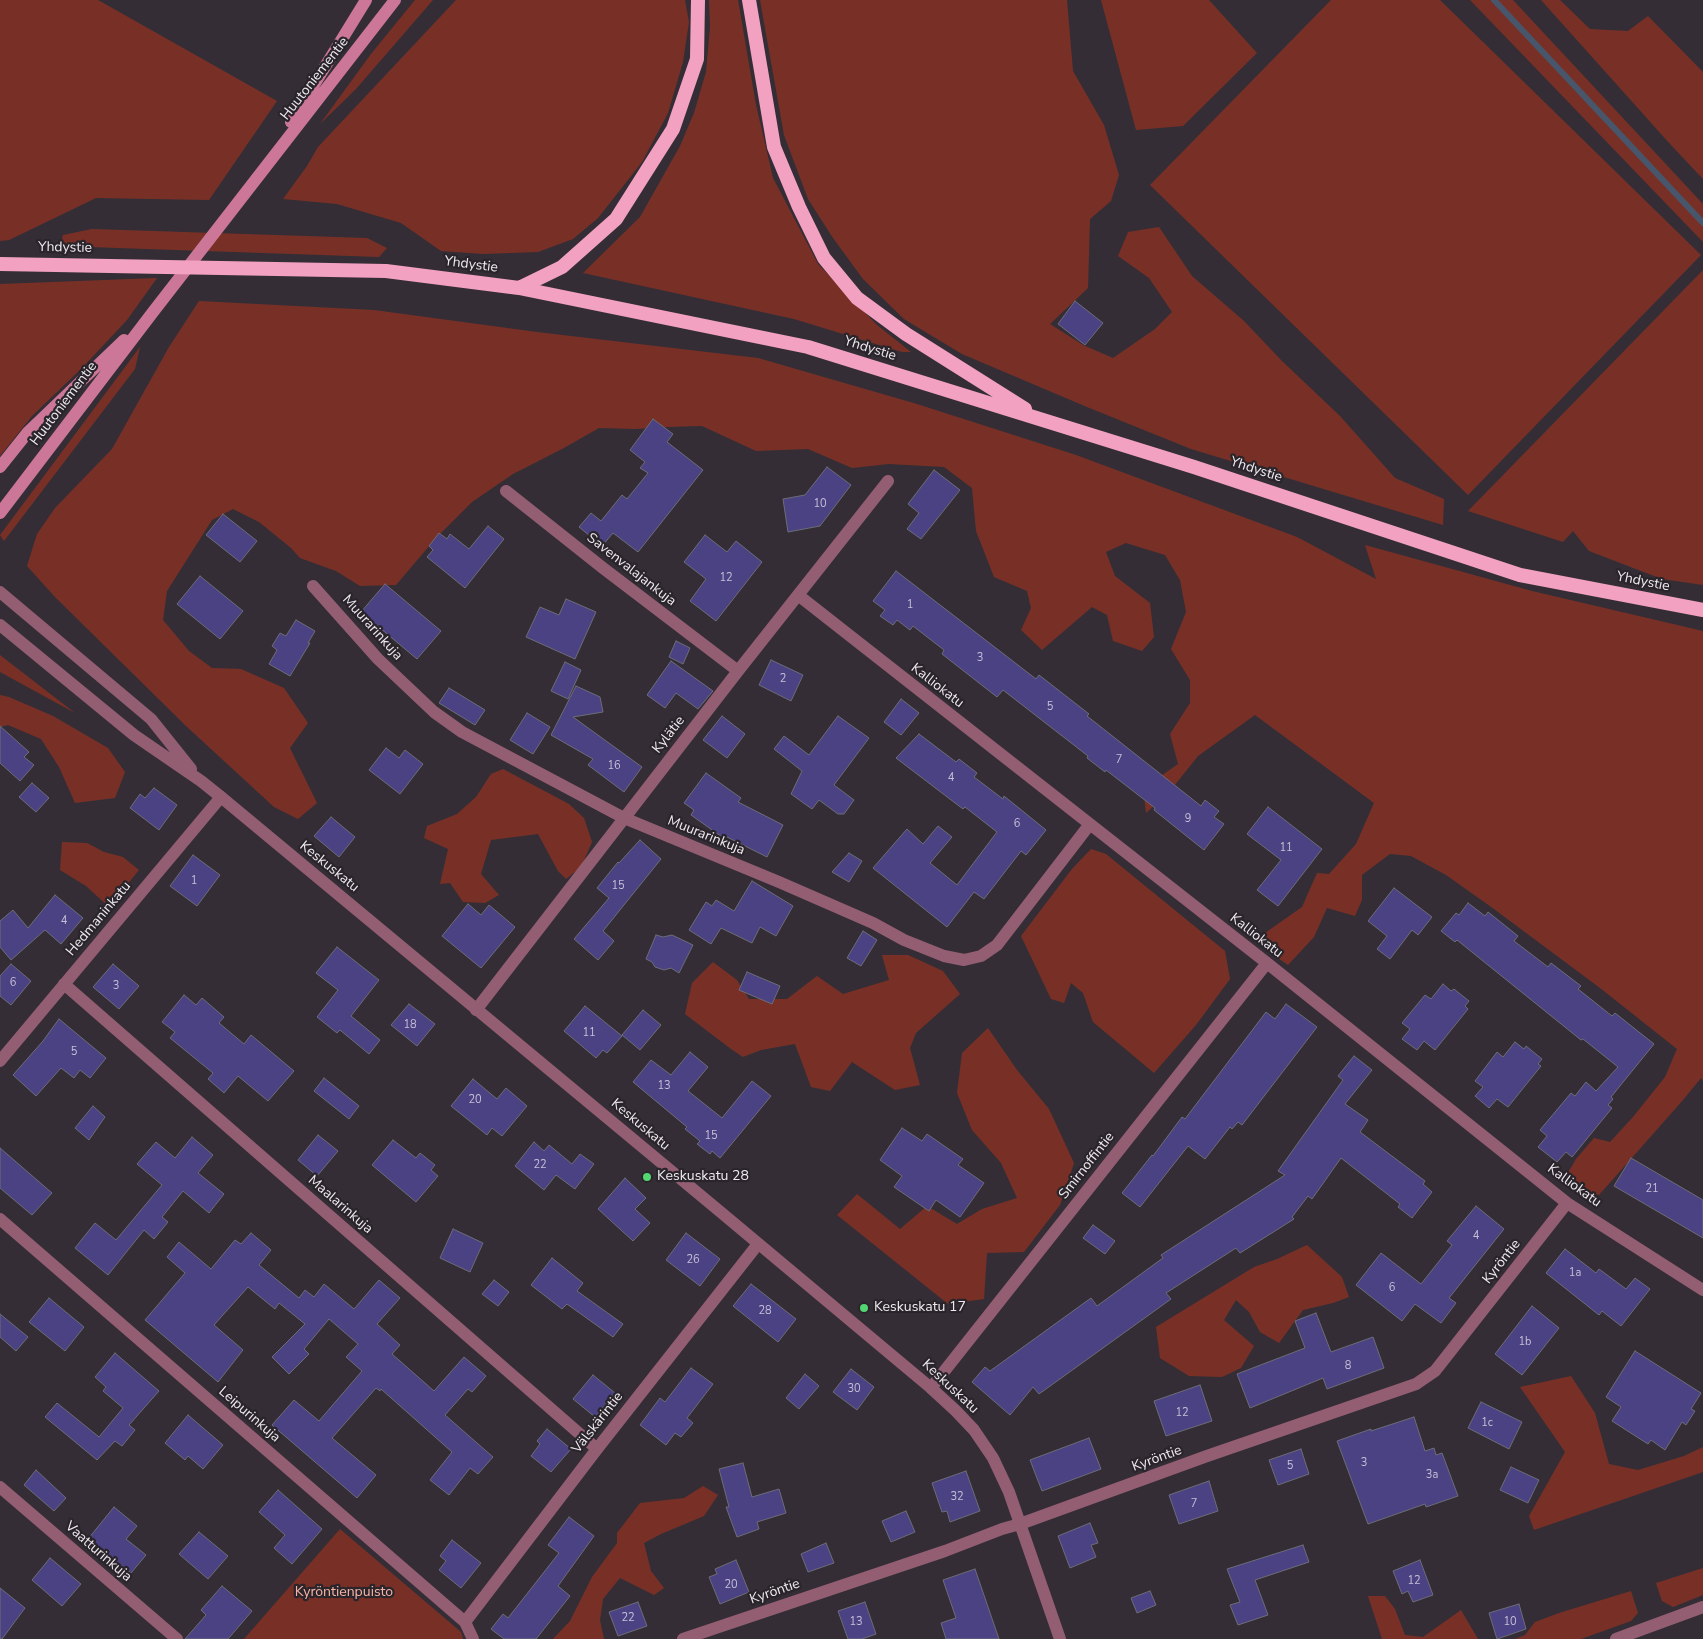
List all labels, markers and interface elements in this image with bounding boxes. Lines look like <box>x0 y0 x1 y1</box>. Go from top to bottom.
street label: Huutoniementie <box>277 34 353 124</box>
street label: Yhdystie <box>38 239 92 257</box>
street label: Yhdystie <box>443 253 499 277</box>
street label: Yhdystie <box>842 333 898 365</box>
street label: Huutoniementie <box>27 359 101 449</box>
street label: Yhdystie <box>1228 454 1284 486</box>
house number: 10 <box>813 497 827 511</box>
street label: Savenvalajankuja <box>583 530 679 610</box>
street label: Yhdystie <box>1615 569 1671 595</box>
house number: 12 <box>719 571 733 585</box>
street label: Muurarinkuja <box>338 592 406 664</box>
house number: 1 <box>907 598 913 612</box>
house number: 3 <box>977 651 983 665</box>
street label: Kalliokatu <box>907 660 967 712</box>
house number: 2 <box>780 672 786 686</box>
house number: 5 <box>1047 700 1053 714</box>
street label: Kylätie <box>649 713 689 757</box>
house number: 7 <box>1116 753 1122 767</box>
house number: 16 <box>607 759 621 773</box>
house number: 4 <box>948 771 954 785</box>
house number: 9 <box>1185 812 1191 826</box>
street label: Muurarinkuja <box>665 813 747 859</box>
house number: 6 <box>1014 817 1020 831</box>
street label: Keskuskatu <box>296 838 362 896</box>
house number: 11 <box>1279 841 1293 855</box>
house number: 1 <box>191 874 197 888</box>
street label: Hedmaninkatu <box>63 878 135 960</box>
house number: 15 <box>611 879 625 893</box>
street label: Kalliokatu <box>1226 910 1286 962</box>
house number: 4 <box>61 914 67 928</box>
house number: 6 <box>10 976 16 990</box>
house number: 3 <box>113 979 119 993</box>
house number: 18 <box>403 1018 417 1032</box>
house number: 11 <box>582 1026 596 1040</box>
house number: 5 <box>71 1045 77 1059</box>
house number: 13 <box>657 1079 671 1093</box>
house number: 20 <box>468 1093 482 1107</box>
street label: Keskuskatu <box>607 1096 673 1154</box>
house number: 15 <box>704 1129 718 1143</box>
street label: Smirnoffintie <box>1056 1129 1118 1203</box>
house number: 22 <box>533 1158 547 1172</box>
street label: Kalliokatu <box>1544 1161 1604 1211</box>
place label: Keskuskatu 28 <box>657 1169 749 1185</box>
marker: Keskuskatu 28 <box>641 1171 653 1183</box>
street label: Maalarinkuja <box>304 1172 376 1238</box>
house number: 21 <box>1645 1182 1659 1196</box>
house number: 4 <box>1473 1229 1479 1243</box>
street label: Kyröntie <box>1479 1236 1525 1288</box>
house number: 26 <box>686 1253 700 1267</box>
house number: 1a <box>1569 1266 1581 1280</box>
house number: 6 <box>1389 1281 1395 1295</box>
place label: Keskuskatu 17 <box>874 1300 966 1316</box>
marker: Keskuskatu 17 <box>858 1302 870 1314</box>
house number: 28 <box>758 1304 772 1318</box>
house number: 1b <box>1518 1335 1532 1349</box>
street label: Keskuskatu <box>918 1356 982 1418</box>
house number: 8 <box>1345 1359 1351 1373</box>
house number: 30 <box>847 1382 861 1396</box>
street label: Leipurinkuja <box>215 1384 283 1446</box>
street label: Välskärintie <box>569 1389 627 1457</box>
house number: 12 <box>1175 1406 1189 1420</box>
house number: 1c <box>1481 1416 1493 1430</box>
street label: Kyröntie <box>1130 1442 1184 1476</box>
house number: 3 <box>1361 1456 1367 1470</box>
house number: 5 <box>1287 1459 1293 1473</box>
house number: 3a <box>1426 1468 1438 1482</box>
house number: 32 <box>950 1490 964 1504</box>
house number: 7 <box>1191 1497 1197 1511</box>
street label: Vaatturinkuja <box>61 1518 135 1586</box>
house number: 12 <box>1407 1574 1421 1588</box>
street label: Kyröntie <box>748 1576 802 1608</box>
house number: 20 <box>724 1578 738 1592</box>
park label: Kyröntienpuisto <box>295 1585 393 1601</box>
house number: 22 <box>621 1611 635 1625</box>
house number: 13 <box>849 1615 863 1629</box>
house number: 10 <box>1503 1615 1517 1629</box>

